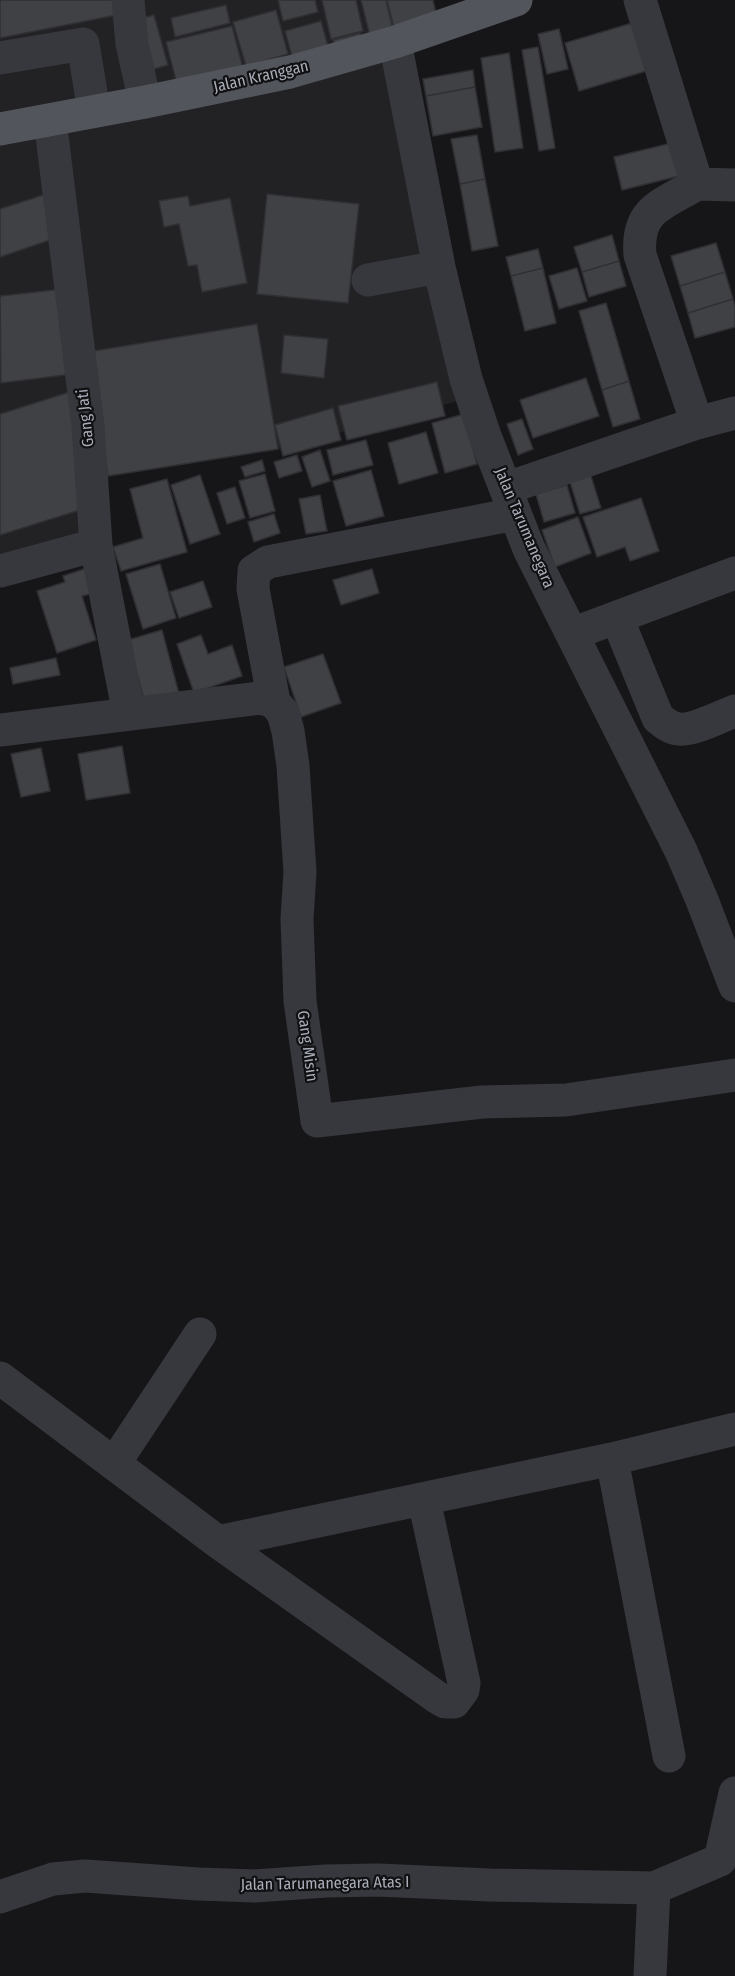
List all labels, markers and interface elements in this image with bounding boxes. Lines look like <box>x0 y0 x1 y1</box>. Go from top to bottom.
street label: Jalan Kranggan <box>212 57 310 97</box>
street label: Gang Jati <box>73 388 99 448</box>
street label: Jalan Tarumanegara <box>490 465 558 591</box>
street label: Gang Misin <box>293 1009 321 1083</box>
street label: Jalan Tarumanegara Atas I <box>240 1873 410 1895</box>

